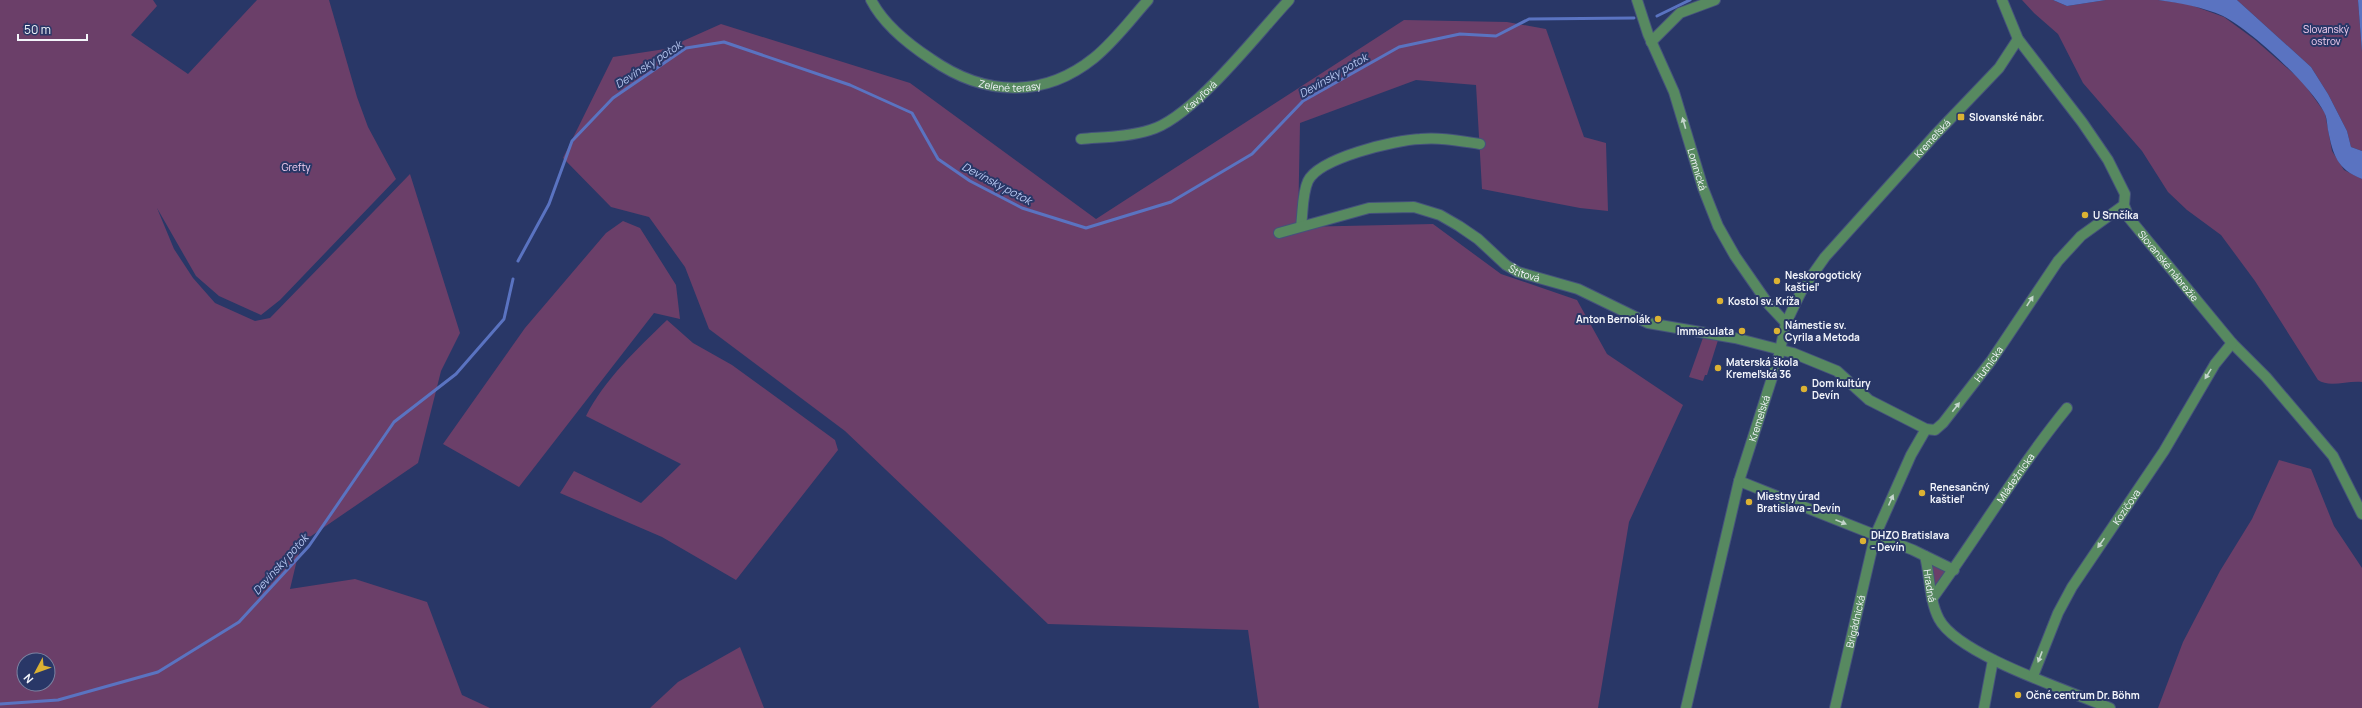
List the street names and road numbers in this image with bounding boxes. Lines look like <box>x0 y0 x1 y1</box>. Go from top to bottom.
street label: Zelené terasy <box>977 76 1043 95</box>
street label: Kavyľová <box>1181 77 1220 115</box>
street label: Kremeľská <box>1911 116 1954 161</box>
street label: Lomnická <box>1684 146 1710 192</box>
street label: Slovanské nábrežie <box>2135 227 2202 305</box>
street label: Štítová <box>1506 261 1542 285</box>
street label: Hutnícka <box>1970 343 2006 385</box>
street label: Kremeľská <box>1745 393 1773 443</box>
street label: Mládežnícka <box>1993 450 2037 506</box>
street label: Kozičova <box>2109 486 2143 528</box>
street label: Hradná <box>1921 568 1940 604</box>
street label: Brigádnická <box>1842 593 1868 649</box>

